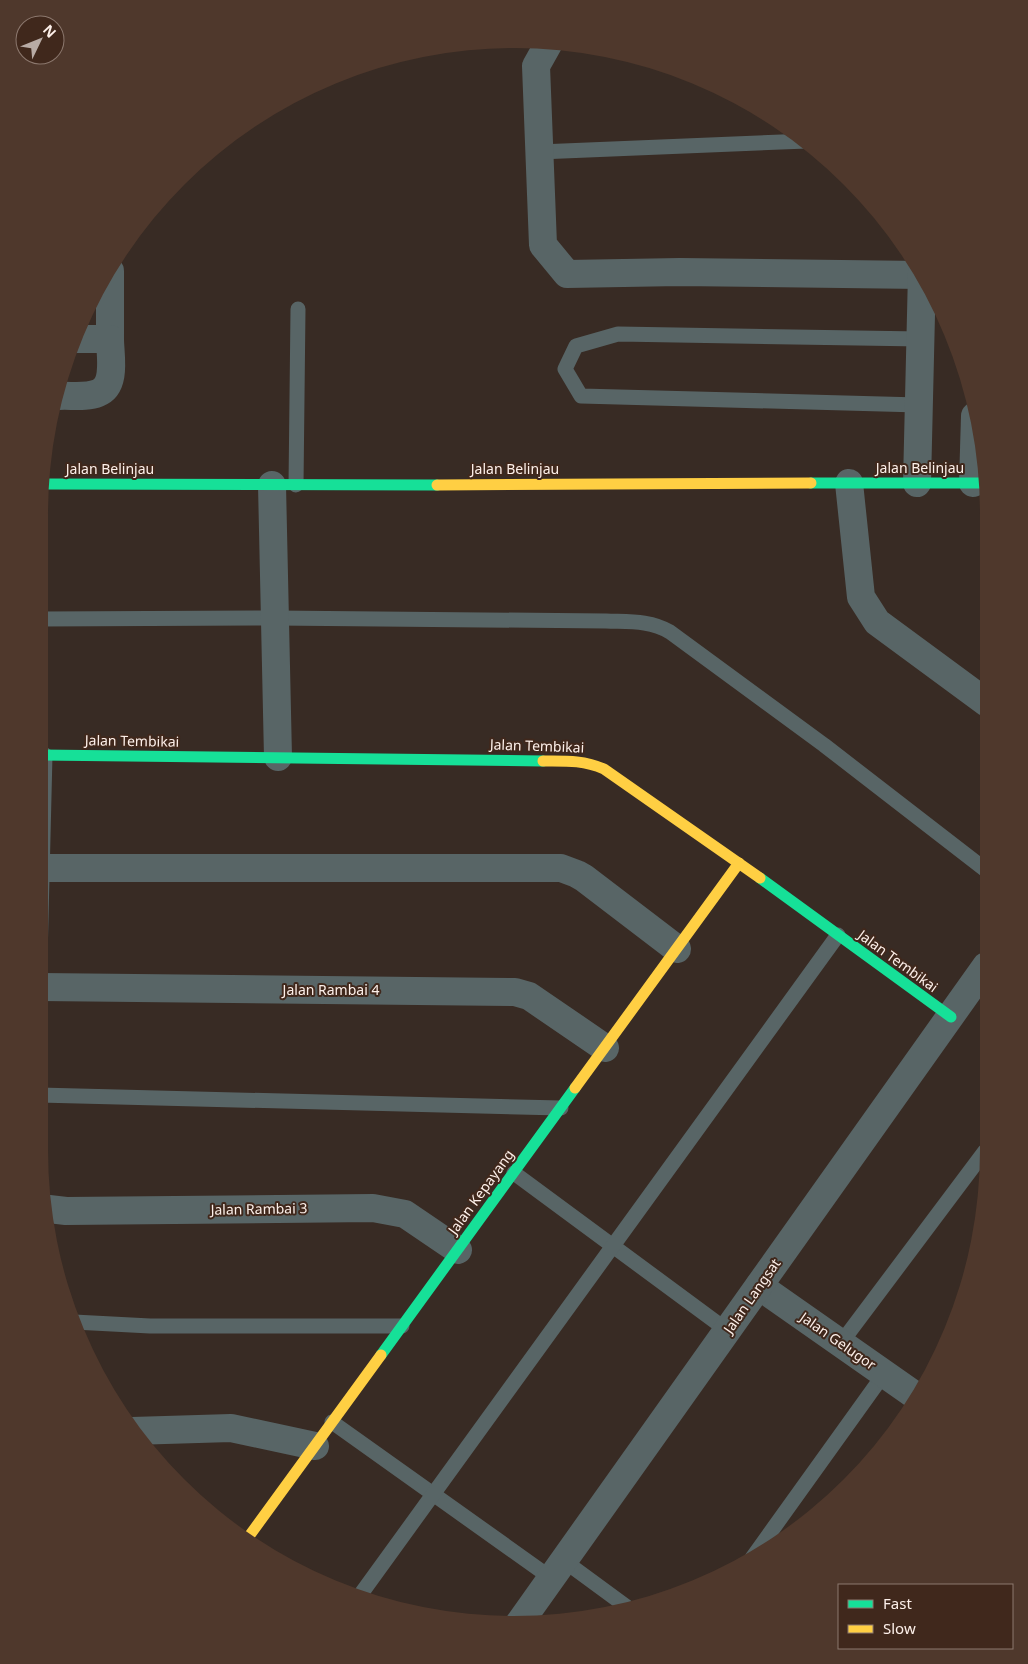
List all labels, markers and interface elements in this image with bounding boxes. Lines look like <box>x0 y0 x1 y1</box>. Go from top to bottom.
north arrow <box>15 15 65 65</box>
text: N <box>39 20 61 41</box>
street label: Jalan Belinjau <box>874 458 964 477</box>
street label: Jalan Belinjau <box>64 459 154 478</box>
street label: Jalan Belinjau <box>469 459 559 478</box>
street label: Jalan Tembikai <box>83 730 179 751</box>
street label: Jalan Tembikai <box>488 734 585 757</box>
street label: Jalan Tembikai <box>853 924 942 996</box>
street label: Jalan Rambai 4 <box>281 980 379 999</box>
street label: Jalan Kepayang <box>442 1145 518 1240</box>
street label: Jalan Rambai 3 <box>208 1198 308 1219</box>
street label: Jalan Langsat <box>718 1254 784 1339</box>
street label: Jalan Gelugor <box>795 1306 880 1374</box>
legend <box>838 1584 1013 1649</box>
text: Fast <box>883 1593 912 1613</box>
text: Slow <box>883 1618 916 1638</box>

